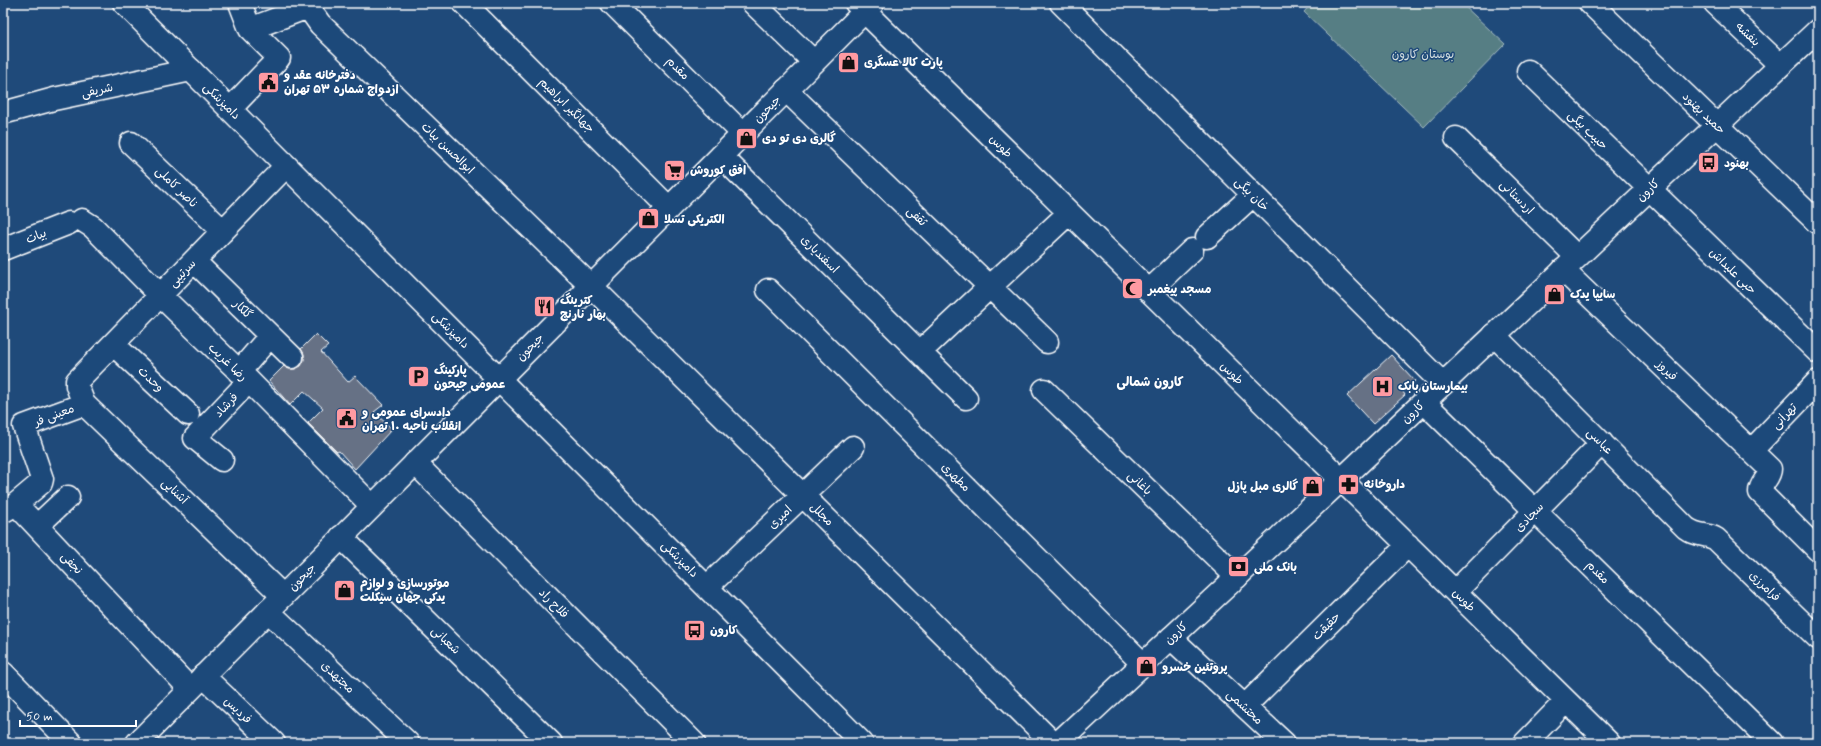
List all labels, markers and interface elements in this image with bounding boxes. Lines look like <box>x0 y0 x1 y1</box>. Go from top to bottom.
street label: بنفشه <box>1731 19 1763 50</box>
park label: بوستان کارون <box>1392 47 1454 63</box>
shop icon: پارت کالا عسگری <box>835 49 861 75</box>
street label: مقدم <box>662 53 693 84</box>
place label: پارت کالا عسگری <box>864 54 943 71</box>
place label: دفترخانه عقد و ازدواج شماره ۵۳ تهران <box>283 68 398 98</box>
public building icon: دفترخانه عقد و ازدواج شماره ۵۳ تهران <box>256 69 282 95</box>
street label: جهانگیر ابراهیم <box>535 74 598 137</box>
street label: شریفی <box>80 80 115 102</box>
street label: دامپزشکی <box>199 80 243 124</box>
street label: حمید بهنود <box>1678 89 1728 138</box>
street label: جیحون <box>750 92 785 127</box>
street label: حبیب بیگی <box>1564 108 1611 154</box>
street label: ابوالحسن بیات <box>417 119 477 178</box>
shop icon: گالری دی تو دی <box>733 125 759 151</box>
place label: گالری دی تو دی <box>762 130 836 147</box>
street label: طوس <box>985 132 1015 162</box>
bus stop icon: بهنود <box>1695 150 1721 176</box>
place label: بهنود <box>1724 156 1749 172</box>
supermarket icon: افق کوروش <box>662 157 688 183</box>
street label: ناصر کاملی <box>152 163 201 212</box>
place label: افق کوروش <box>690 163 746 179</box>
street label: خان بیگی <box>1231 174 1272 215</box>
street label: کارون <box>1634 176 1664 206</box>
street label: اردستانی <box>1496 177 1537 218</box>
street label: ثقفی <box>903 203 930 231</box>
shop icon: الکتریکی تسلا <box>635 206 661 232</box>
place label: الکتریکی تسلا <box>664 212 725 228</box>
street label: بیات <box>24 226 49 248</box>
street label: اسفندیاری <box>797 232 842 277</box>
street label: حبی علیداش <box>1705 245 1759 298</box>
street label: سرتیپی <box>165 256 200 291</box>
mosque icon: مسجد پیغمبر <box>1119 276 1145 302</box>
shop icon: سایپا یدک <box>1541 281 1567 307</box>
place label: مسجد پیغمبر <box>1147 282 1211 298</box>
place label: سایپا یدک <box>1570 287 1615 303</box>
place label: کترینگ بهار نارنج <box>560 292 606 323</box>
restaurant icon: کترینگ بهار نارنج <box>532 294 558 320</box>
street label: گلکار <box>228 296 255 323</box>
street label: دامپزشکی <box>428 309 472 353</box>
street label: جیحون <box>513 330 548 365</box>
street label: رضا غریب <box>204 340 250 385</box>
street label: فیروز <box>1652 356 1680 385</box>
street label: طوس <box>1216 359 1247 389</box>
place label: پارکینگ عمومی جیحون <box>434 362 506 393</box>
street label: وحدت <box>134 364 167 396</box>
parking icon: پارکینگ عمومی جیحون <box>406 364 432 390</box>
hospital icon: بیمارستان بابک <box>1370 373 1396 399</box>
district label: کارون شمالی <box>1116 374 1184 391</box>
place label: بیمارستان بابک <box>1398 379 1468 395</box>
street label: فرشاد <box>211 390 242 421</box>
street label: کارون <box>1399 398 1429 428</box>
street label: تهرانی <box>1768 400 1801 433</box>
street label: معینی فر <box>31 401 77 431</box>
place label: دادسرای عمومی و انقلاب ناحیه ۱۰ تهران <box>361 405 461 435</box>
public building icon: دادسرای عمومی و انقلاب ناحیه ۱۰ تهران <box>334 406 360 432</box>
street label: عباسی <box>1583 425 1616 458</box>
street label: مطهری <box>937 460 973 496</box>
street label: باغانی <box>1124 468 1155 499</box>
pharmacy icon: داروخانه <box>1336 471 1362 497</box>
shop icon: گالری مبل پازل <box>1300 473 1326 499</box>
street label: آشنایی <box>158 475 192 509</box>
place label: داروخانه <box>1364 477 1405 493</box>
place label: گالری مبل پازل <box>1228 478 1299 495</box>
street label: مجلل <box>806 499 837 530</box>
street label: سجادی <box>1512 499 1548 536</box>
street label: امیری <box>765 502 796 533</box>
street label: دامپزشکی <box>657 538 701 582</box>
street label: نجفی <box>57 549 86 578</box>
bank icon: بانک ملی <box>1226 554 1252 580</box>
street label: مقدم <box>1582 557 1613 588</box>
street label: جیحون <box>285 560 320 595</box>
place label: بانک ملی <box>1254 560 1297 576</box>
street label: فرامرزی <box>1745 568 1784 606</box>
place label: موتورسازی و لوازم یدکی جهان سیکلت <box>360 576 450 606</box>
shop icon: موتورسازی و لوازم یدکی جهان سیکلت <box>332 577 358 603</box>
street label: فلاح راد <box>535 585 572 622</box>
street label: طوس <box>1448 586 1478 616</box>
street label: حقیقت <box>1309 609 1344 644</box>
bus stop icon: کارون <box>681 617 707 643</box>
street label: کارون <box>1162 619 1192 649</box>
street label: شعبانی <box>427 623 463 658</box>
place label: کارون <box>710 623 738 639</box>
shop icon: پروتئین خسرو <box>1134 654 1160 680</box>
street label: مجتهدی <box>317 658 358 697</box>
place label: پروتئین خسرو <box>1161 660 1228 676</box>
street label: محتشمی <box>1223 687 1266 729</box>
street label: فردیس <box>220 694 255 728</box>
scale bar <box>20 702 136 728</box>
text: 50 m <box>26 709 53 725</box>

